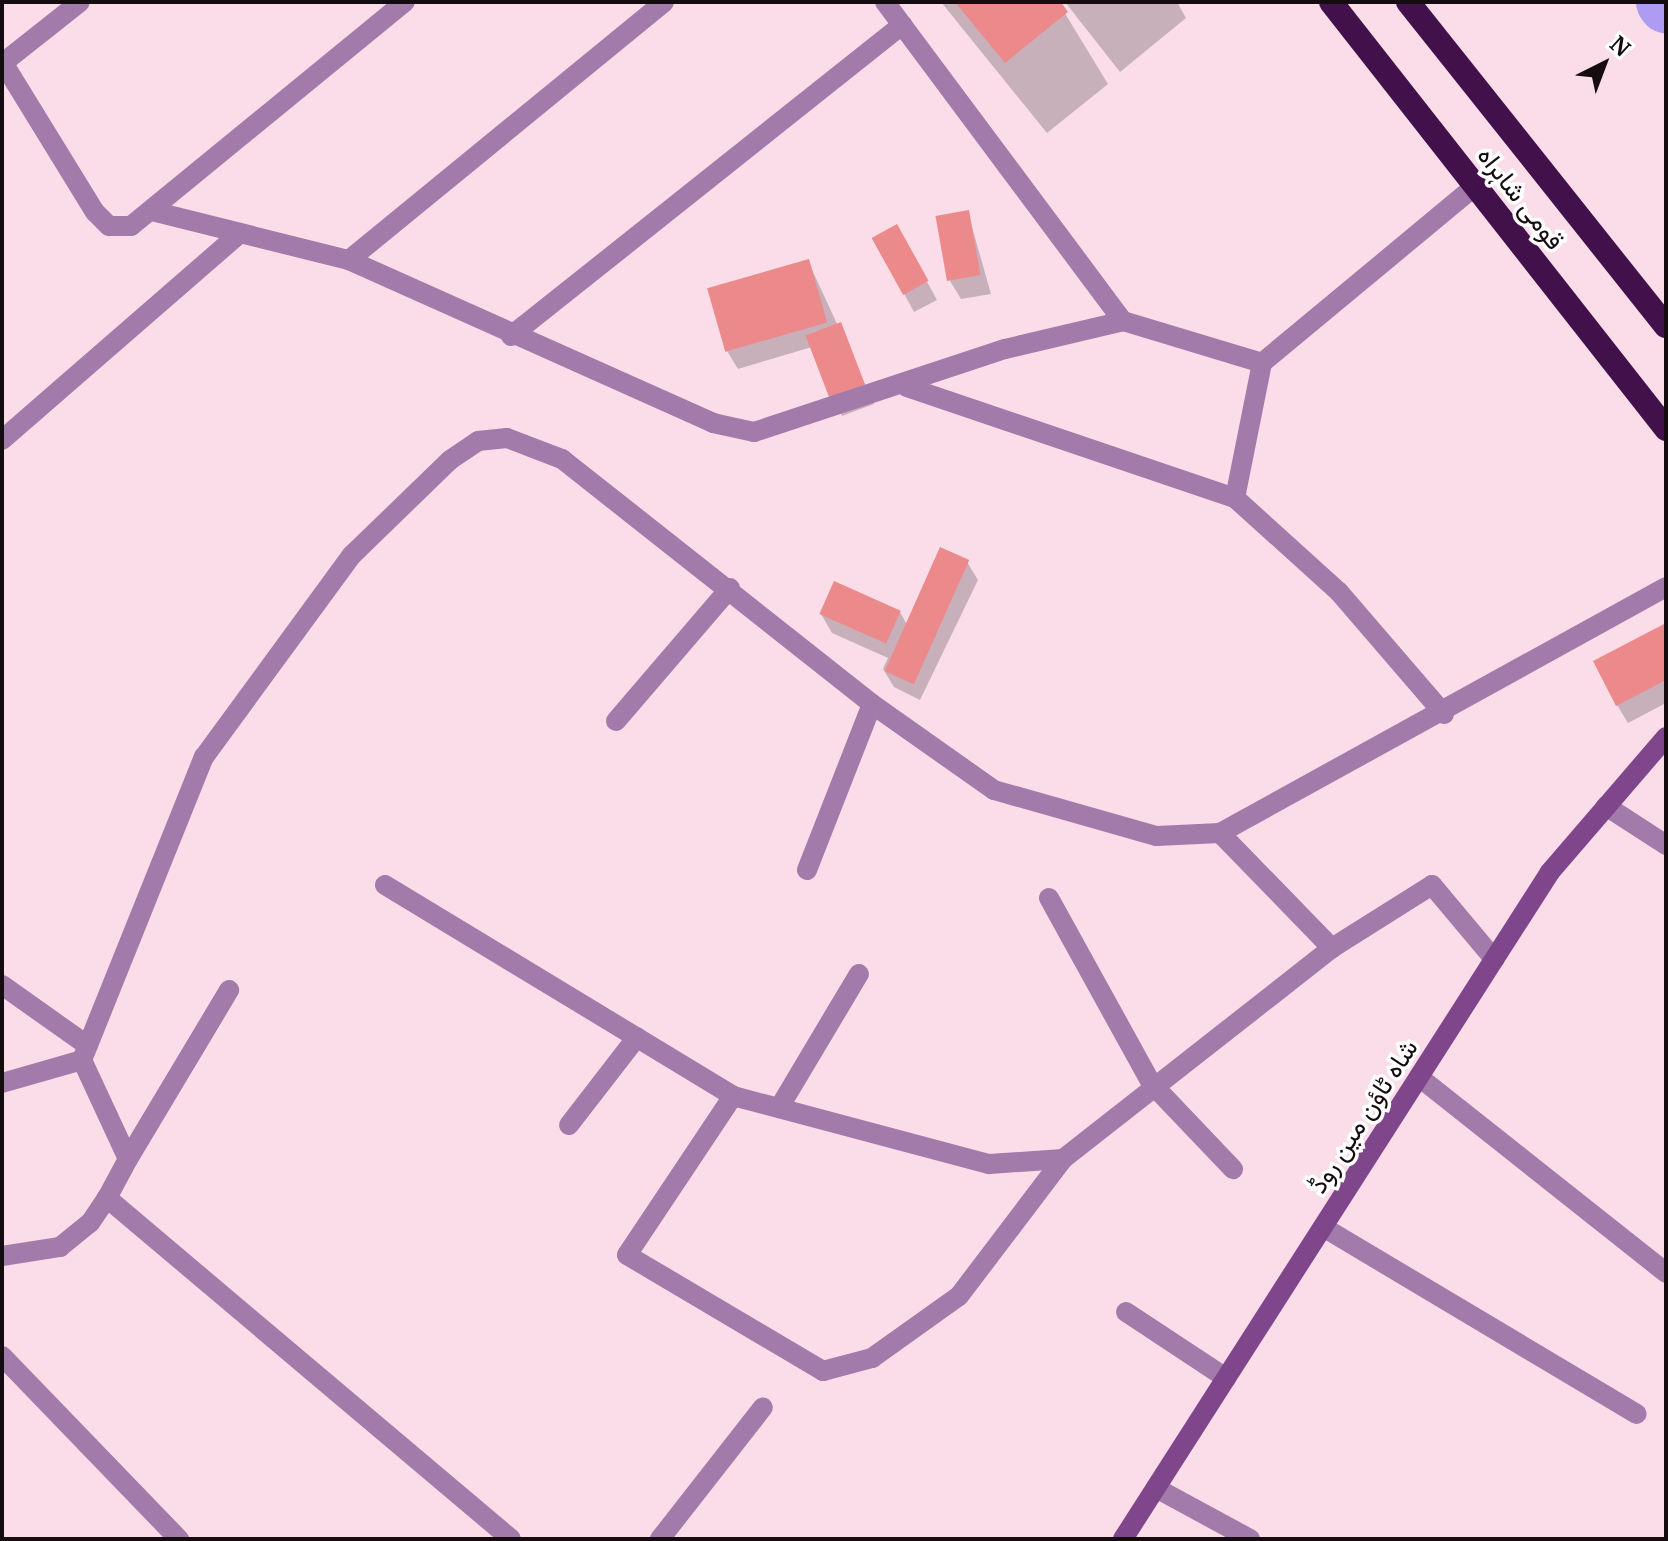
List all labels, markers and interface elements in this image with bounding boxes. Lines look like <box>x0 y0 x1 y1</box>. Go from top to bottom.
north arrow <box>1564 24 1644 104</box>
text: N <box>1604 30 1636 62</box>
street label: قومی شاہراہ <box>1471 140 1571 256</box>
street label: شاہ ٹاؤن مین روڈ <box>1302 1033 1424 1199</box>

